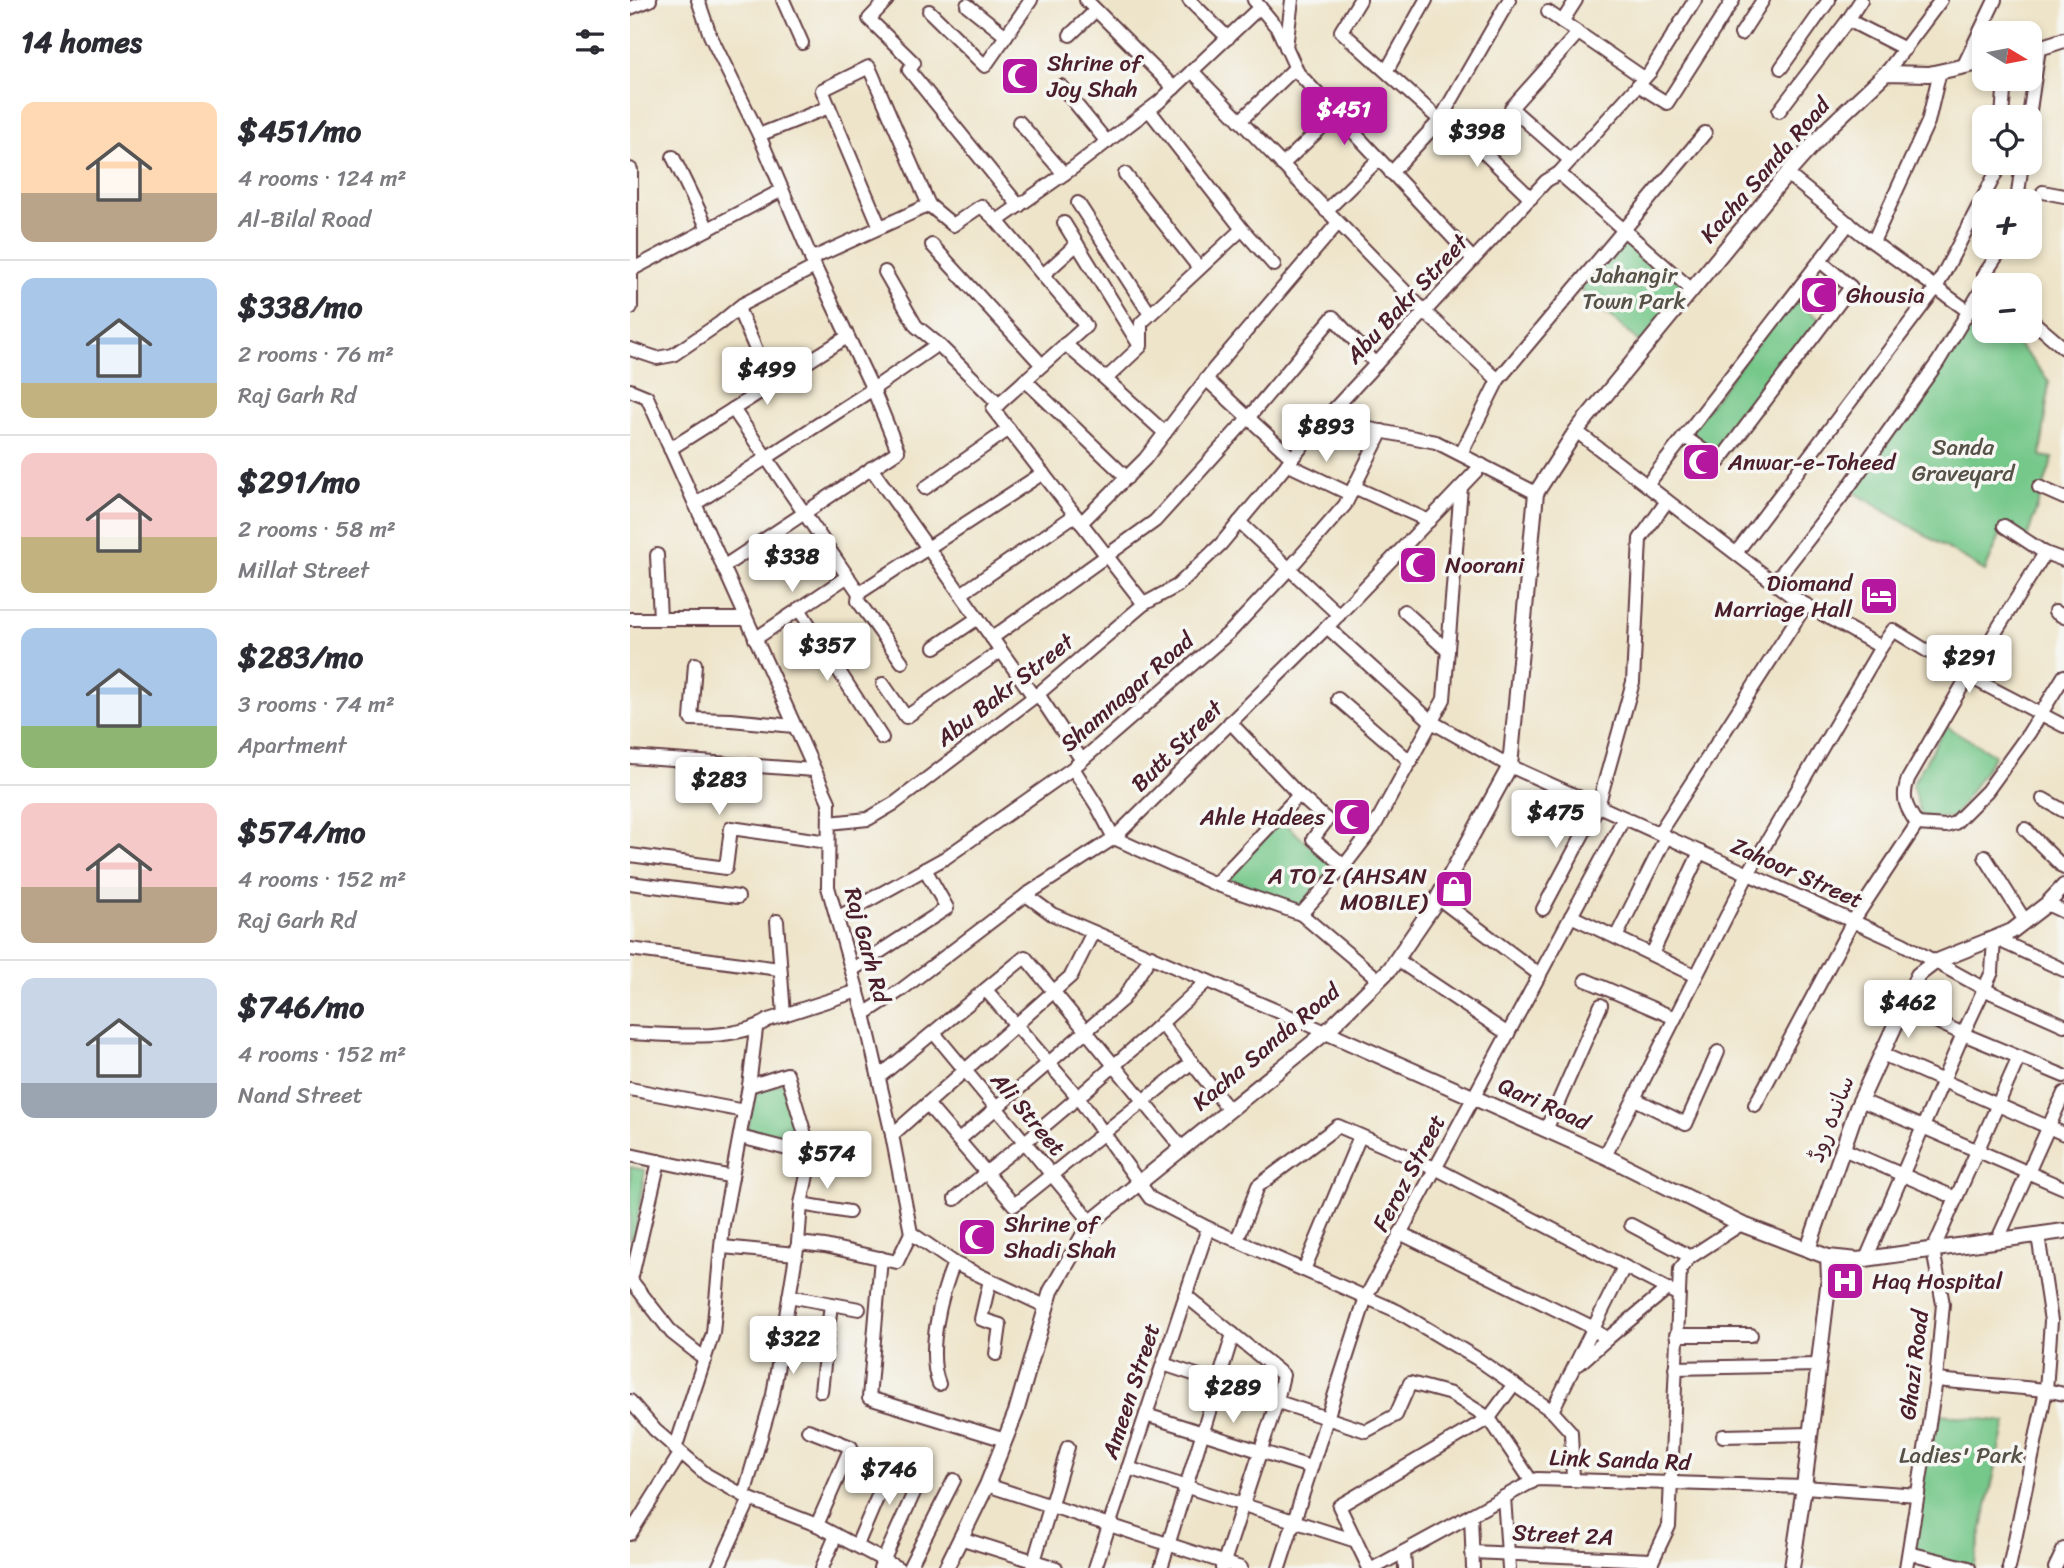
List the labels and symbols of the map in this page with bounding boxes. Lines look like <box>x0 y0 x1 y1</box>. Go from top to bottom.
north arrow <box>1972 21 2042 91</box>
place label: Shrine of Joy Shah <box>1046 43 1144 110</box>
mosque icon: Shrine of Joy Shah <box>999 55 1041 97</box>
street label: Kacha Sanda Road <box>1689 86 1842 253</box>
pin: $451 <box>1303 88 1385 147</box>
pin: $398 <box>1436 110 1518 169</box>
street label: Abu Bakr Street <box>1335 223 1480 375</box>
park label: Jahangir Town Park <box>1582 255 1686 322</box>
mosque icon: Ghousia <box>1798 274 1840 316</box>
place label: Ghousia <box>1846 275 1925 316</box>
pin: $499 <box>726 348 808 407</box>
pin: $893 <box>1285 405 1367 464</box>
park label: Sanda Graveyard <box>1912 427 2016 494</box>
mosque icon: Anwar-e-Toheed <box>1680 441 1722 483</box>
place label: Anwar-e-Toheed <box>1727 442 1897 483</box>
pin: $338 <box>751 534 833 594</box>
mosque icon: Noorani <box>1397 544 1439 586</box>
place label: Noorani <box>1445 545 1525 586</box>
place label: Diomand Marriage Hall <box>1715 563 1854 630</box>
hotel icon: Diomand Marriage Hall <box>1858 575 1900 617</box>
street label: Shamnagar Road <box>1050 620 1205 762</box>
street label: Abu Bakr Street <box>926 622 1085 758</box>
pin: $357 <box>786 624 868 683</box>
pin: $291 <box>1928 636 2010 695</box>
street label: Butt Street <box>1121 689 1234 802</box>
pin: $283 <box>678 758 760 817</box>
pin: $475 <box>1515 790 1597 850</box>
mosque icon: Ahle Hadees <box>1331 796 1373 838</box>
place label: Ahle Hadees <box>1199 797 1325 838</box>
street label: Zahoor Street <box>1724 826 1870 920</box>
place label: A TO Z (AHSAN MOBILE) <box>1267 856 1429 923</box>
shop icon: A TO Z (AHSAN MOBILE) <box>1433 868 1475 910</box>
street label: Raj Garh Rd <box>832 883 903 1009</box>
street label: Kacha Sanda Road <box>1182 971 1351 1122</box>
pin: $462 <box>1867 981 1949 1040</box>
street label: Ali Street <box>979 1061 1076 1166</box>
street label: Qari Road <box>1491 1065 1598 1143</box>
street label: ساندہ روڈ <box>1796 1069 1866 1169</box>
street label: Feroz Street <box>1361 1107 1457 1239</box>
pin: $574 <box>786 1132 868 1191</box>
place label: Shrine of Shadi Shah <box>1004 1204 1117 1271</box>
mosque icon: Shrine of Shadi Shah <box>956 1216 998 1258</box>
hospital icon: Haq Hospital <box>1824 1260 1866 1302</box>
place label: Haq Hospital <box>1872 1261 2003 1302</box>
street label: Ghazi Road <box>1887 1306 1941 1422</box>
pin: $322 <box>752 1316 834 1376</box>
street label: Ameen Street <box>1089 1318 1172 1465</box>
pin: $289 <box>1192 1366 1274 1425</box>
park label: Ladies' Park <box>1899 1435 2024 1476</box>
street label: Link Sanda Rd <box>1549 1437 1693 1483</box>
pin: $746 <box>848 1448 930 1507</box>
street label: Street 2A <box>1511 1512 1615 1558</box>

